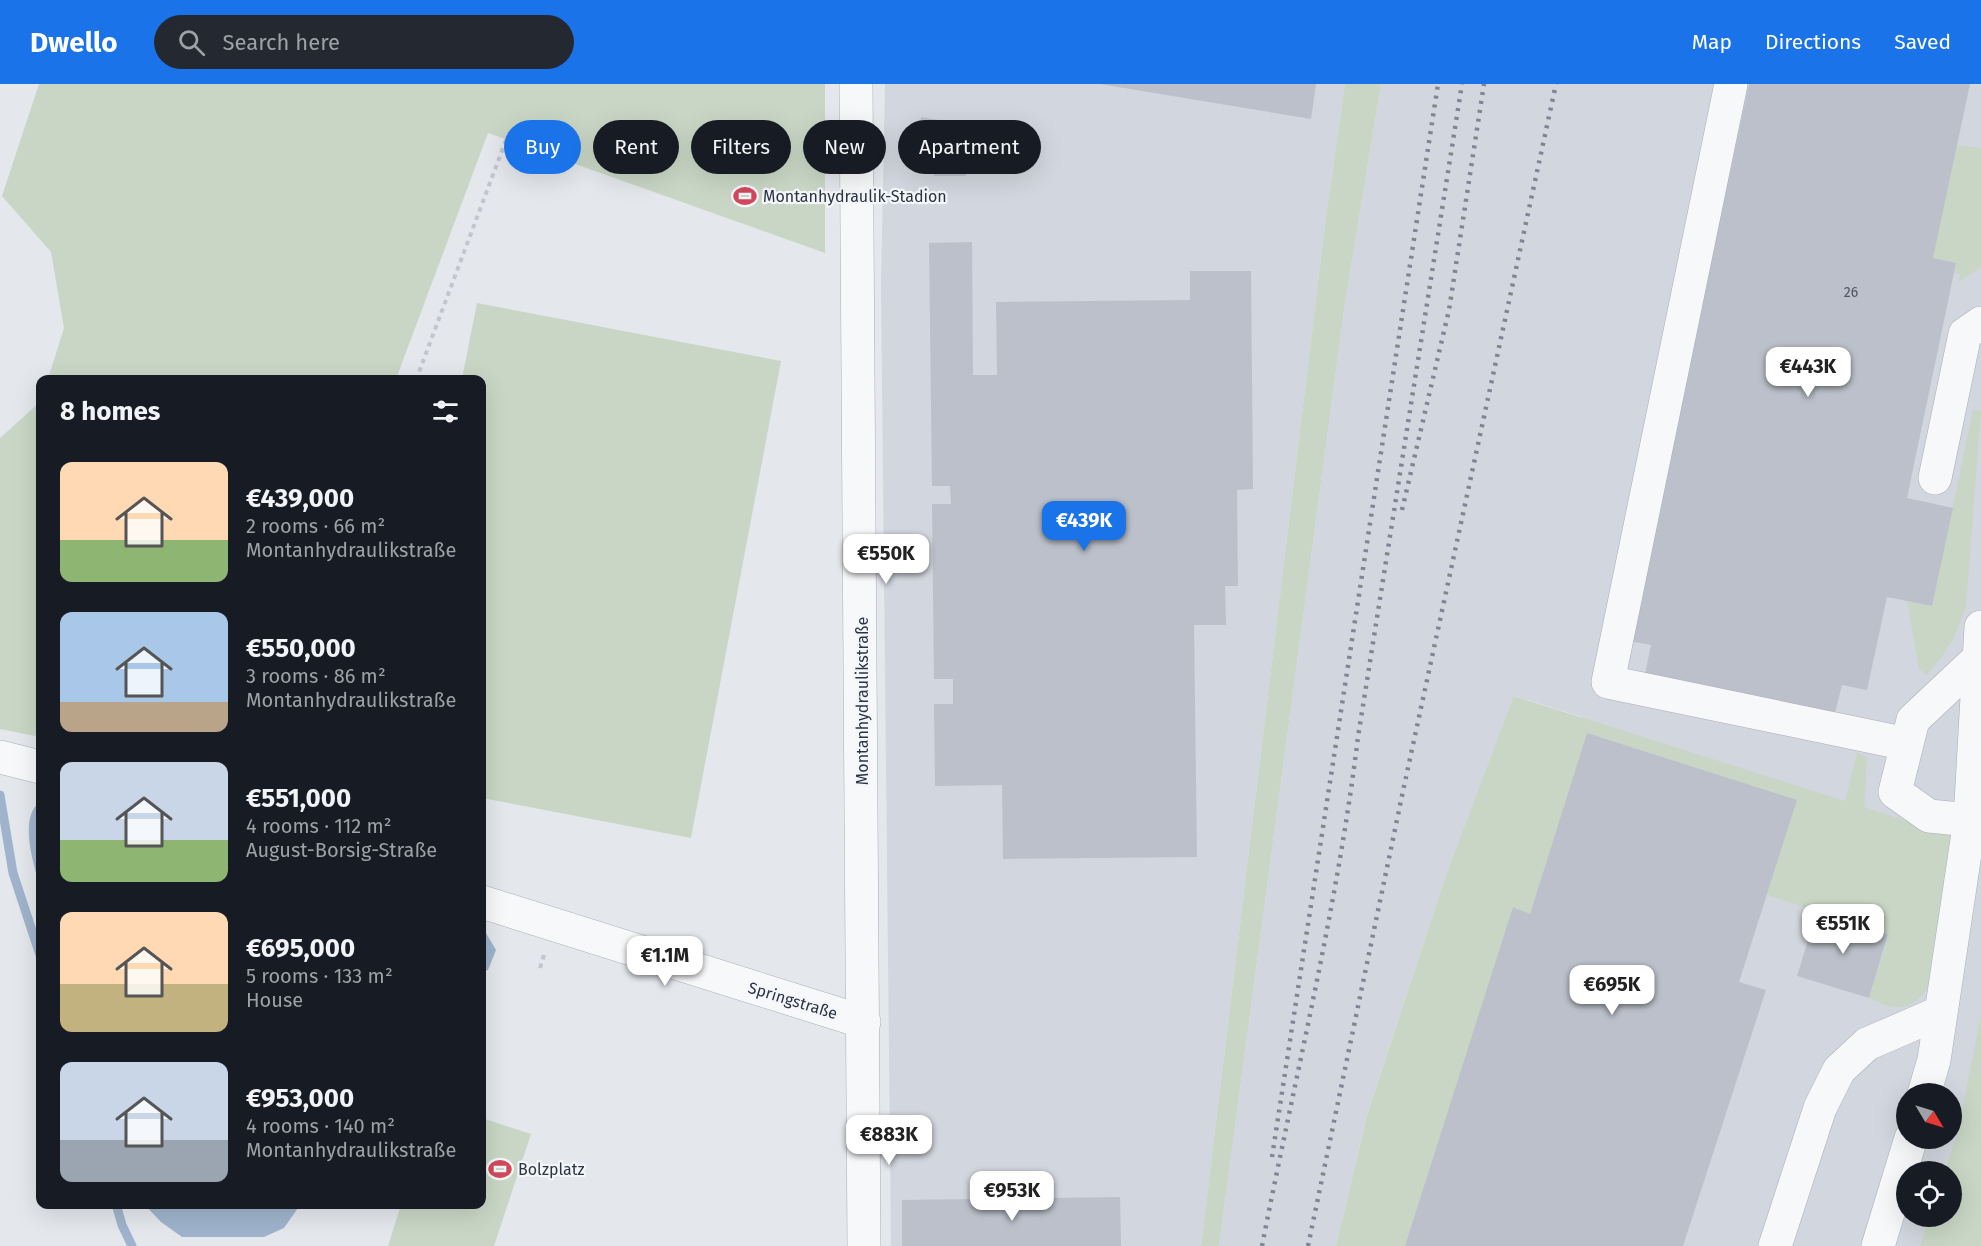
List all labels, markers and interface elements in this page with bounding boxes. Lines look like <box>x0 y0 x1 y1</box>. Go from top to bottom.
search box <box>154 15 574 69</box>
text: Dwello <box>30 26 118 59</box>
icon: search <box>175 26 208 59</box>
text: Search here <box>223 29 340 56</box>
text: Map <box>1692 29 1732 55</box>
text: Directions <box>1765 29 1861 55</box>
text: Saved <box>1894 29 1951 55</box>
chip: Buy <box>504 120 581 174</box>
chip: Rent <box>593 120 679 174</box>
chip: Filters <box>691 120 791 174</box>
chip: New <box>803 120 886 174</box>
chip: Apartment <box>898 120 1041 174</box>
sports icon: Montanhydraulik-Stadion <box>732 183 758 209</box>
place label: Montanhydraulik-Stadion <box>763 187 947 206</box>
house number: 26 <box>1844 284 1858 301</box>
pin: €443K <box>1766 347 1850 398</box>
text: €443K <box>1780 354 1836 378</box>
icon: filters <box>429 395 462 428</box>
text: 8 homes <box>60 396 160 427</box>
text: €439,000 <box>246 483 354 514</box>
icon: home <box>108 486 180 558</box>
pin: €439K <box>1042 501 1126 552</box>
text: €439K <box>1056 508 1112 532</box>
text: 2 rooms · 66 m² <box>246 514 385 538</box>
pin: €550K <box>844 534 928 585</box>
text: Montanhydraulikstraße <box>246 538 456 562</box>
text: €550K <box>857 541 915 565</box>
street label: Montanhydraulikstraße <box>853 617 872 785</box>
text: €550,000 <box>246 633 356 664</box>
icon: home <box>108 636 180 708</box>
text: 3 rooms · 86 m² <box>246 664 386 688</box>
text: Montanhydraulikstraße <box>246 688 456 712</box>
text: €551,000 <box>246 783 351 814</box>
icon: home <box>108 786 180 858</box>
text: 4 rooms · 112 m² <box>246 814 392 838</box>
text: August-Borsig-Straße <box>246 838 437 862</box>
pin: €551K <box>1801 904 1885 955</box>
text: €551K <box>1816 911 1870 935</box>
text: €695,000 <box>246 933 355 964</box>
icon: home <box>108 936 180 1008</box>
pin: €1.1M <box>623 936 707 987</box>
text: €1.1M <box>641 943 689 967</box>
text: 5 rooms · 133 m² <box>246 964 393 988</box>
pin: €695K <box>1570 965 1654 1016</box>
text: €695K <box>1584 972 1640 996</box>
street label: Springstraße <box>746 978 840 1023</box>
text: House <box>246 988 303 1012</box>
text: €953,000 <box>246 1083 354 1114</box>
north arrow <box>1896 1083 1962 1149</box>
map controls <box>1896 1083 1962 1227</box>
icon: home <box>108 1086 180 1158</box>
text: 4 rooms · 140 m² <box>246 1114 395 1138</box>
pin: €883K <box>847 1115 931 1166</box>
text: €883K <box>860 1122 918 1146</box>
text: Montanhydraulikstraße <box>246 1138 456 1162</box>
sports icon: Bolzplatz <box>487 1156 513 1182</box>
place label: Bolzplatz <box>518 1160 585 1179</box>
button: locate <box>1896 1161 1962 1227</box>
pin: €953K <box>970 1171 1054 1222</box>
text: €953K <box>984 1178 1040 1202</box>

